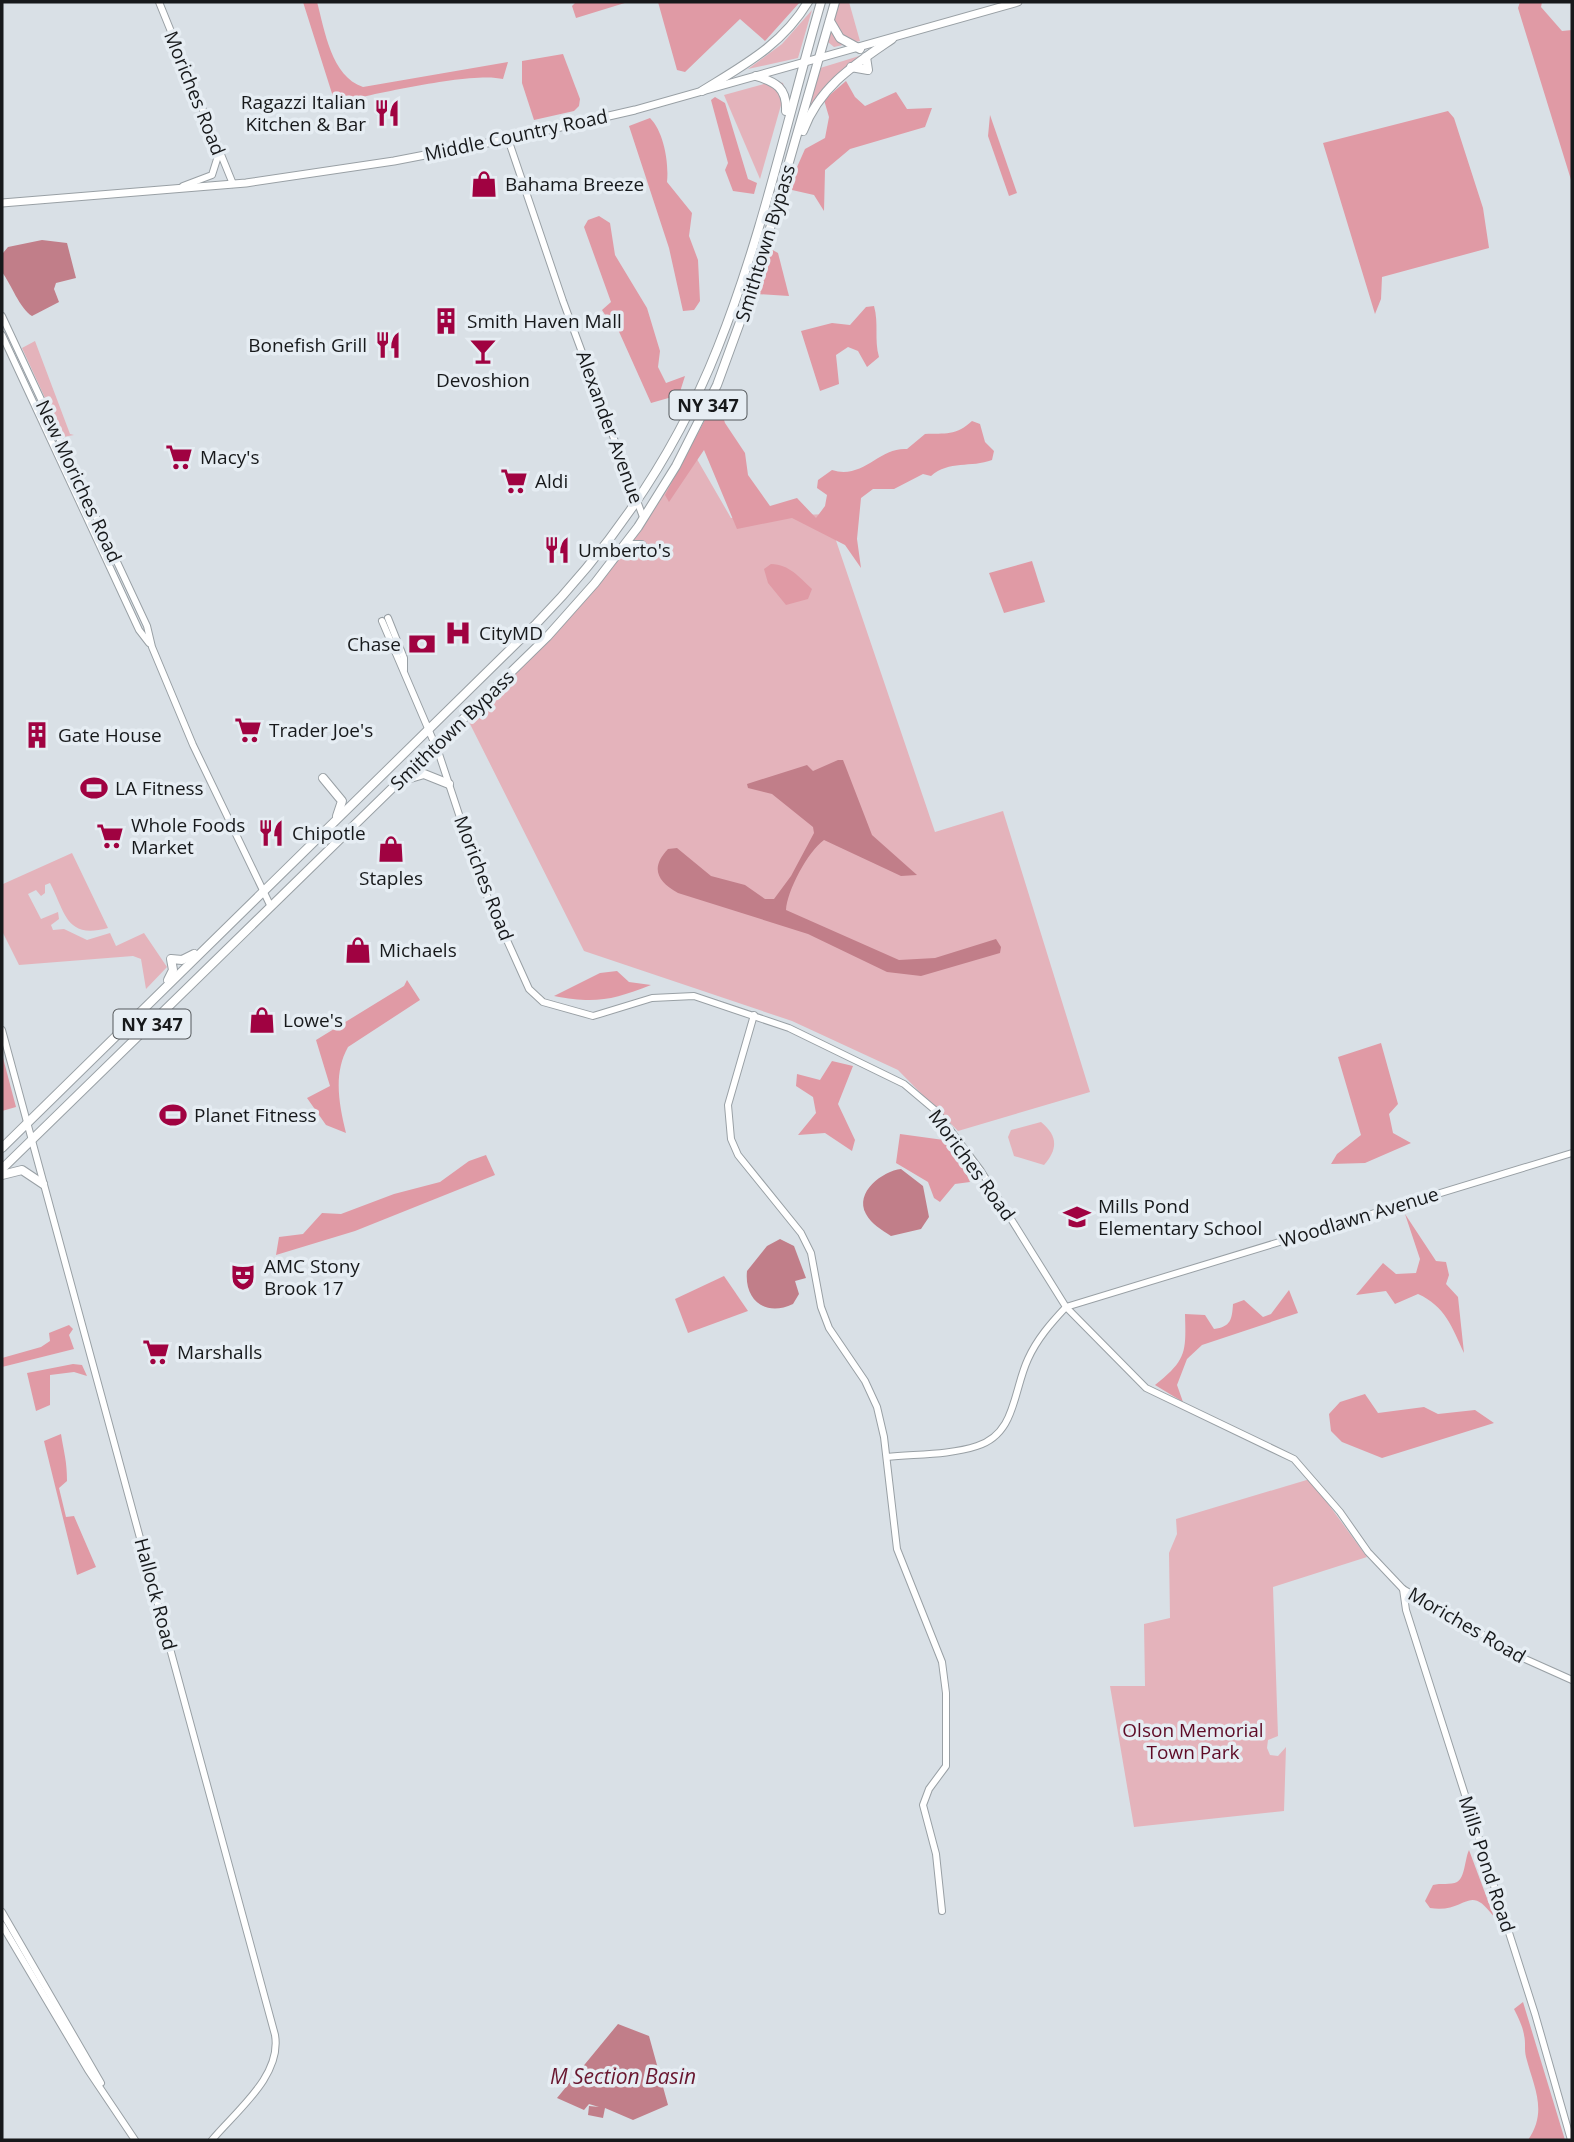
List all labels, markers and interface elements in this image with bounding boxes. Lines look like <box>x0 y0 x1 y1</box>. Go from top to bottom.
street label: Moriches Road <box>158 27 232 159</box>
place label: Ragazzi Italian Kitchen & Bar <box>241 89 366 137</box>
restaurant icon: Ragazzi Italian Kitchen & Bar <box>372 98 402 128</box>
street label: Middle Country Road <box>422 103 610 167</box>
street label: Smithtown Bypass <box>729 161 801 325</box>
shop icon: Bahama Breeze <box>469 169 499 199</box>
place label: Bahama Breeze <box>505 171 644 197</box>
building icon: Smith Haven Mall <box>431 306 461 336</box>
place label: Smith Haven Mall <box>467 308 622 334</box>
restaurant icon: Bonefish Grill <box>373 330 403 360</box>
place label: Bonefish Grill <box>248 332 367 358</box>
bar icon: Devoshion <box>468 336 498 366</box>
street label: Alexander Avenue <box>570 347 650 507</box>
place label: Devoshion <box>436 367 530 393</box>
road number: NY 347 <box>670 390 746 419</box>
street label: New Moriches Road <box>30 396 128 566</box>
supermarket icon: Macy's <box>164 442 194 472</box>
place label: Macy's <box>200 444 260 470</box>
supermarket icon: Aldi <box>499 466 529 496</box>
place label: Aldi <box>535 468 568 494</box>
restaurant icon: Umberto's <box>542 535 572 565</box>
place label: Umberto's <box>578 537 671 563</box>
hospital icon: CityMD <box>443 618 473 648</box>
place label: CityMD <box>479 620 543 646</box>
bank icon: Chase <box>407 629 437 659</box>
place label: Chase <box>347 631 401 657</box>
street label: Smithtown Bypass <box>384 664 520 796</box>
supermarket icon: Trader Joe's <box>233 715 263 745</box>
place label: Trader Joe's <box>269 717 373 743</box>
building icon: Gate House <box>22 720 52 750</box>
place label: Gate House <box>58 722 162 748</box>
sports icon: LA Fitness <box>79 773 109 803</box>
place label: LA Fitness <box>115 775 204 801</box>
place label: Whole Foods Market <box>131 812 245 860</box>
street label: Moriches Road <box>448 812 520 944</box>
restaurant icon: Chipotle <box>256 818 286 848</box>
place label: Chipotle <box>292 820 366 846</box>
supermarket icon: Whole Foods Market <box>95 821 125 851</box>
shop icon: Staples <box>376 834 406 864</box>
place label: Staples <box>359 865 423 891</box>
shop icon: Michaels <box>343 935 373 965</box>
place label: Michaels <box>379 937 457 963</box>
shop icon: Lowe's <box>247 1005 277 1035</box>
place label: Lowe's <box>283 1007 343 1033</box>
road number: NY 347 <box>114 1009 190 1038</box>
sports icon: Planet Fitness <box>158 1100 188 1130</box>
place label: Planet Fitness <box>194 1102 317 1128</box>
street label: Moriches Road <box>923 1104 1021 1226</box>
street label: Woodlawn Avenue <box>1276 1180 1442 1254</box>
place label: Mills Pond Elementary School <box>1098 1193 1262 1241</box>
school or university icon: Mills Pond Elementary School <box>1062 1202 1092 1232</box>
place label: AMC Stony Brook 17 <box>264 1253 360 1301</box>
theatre icon: AMC Stony Brook 17 <box>228 1262 258 1292</box>
supermarket icon: Marshalls <box>141 1337 171 1367</box>
place label: Marshalls <box>177 1339 262 1365</box>
street label: Hallock Road <box>129 1535 183 1653</box>
street label: Moriches Road <box>1403 1581 1531 1669</box>
park label: Olson Memorial Town Park <box>1122 1717 1264 1765</box>
street label: Mills Pond Road <box>1453 1793 1521 1935</box>
water label: M Section Basin <box>550 2062 696 2090</box>

